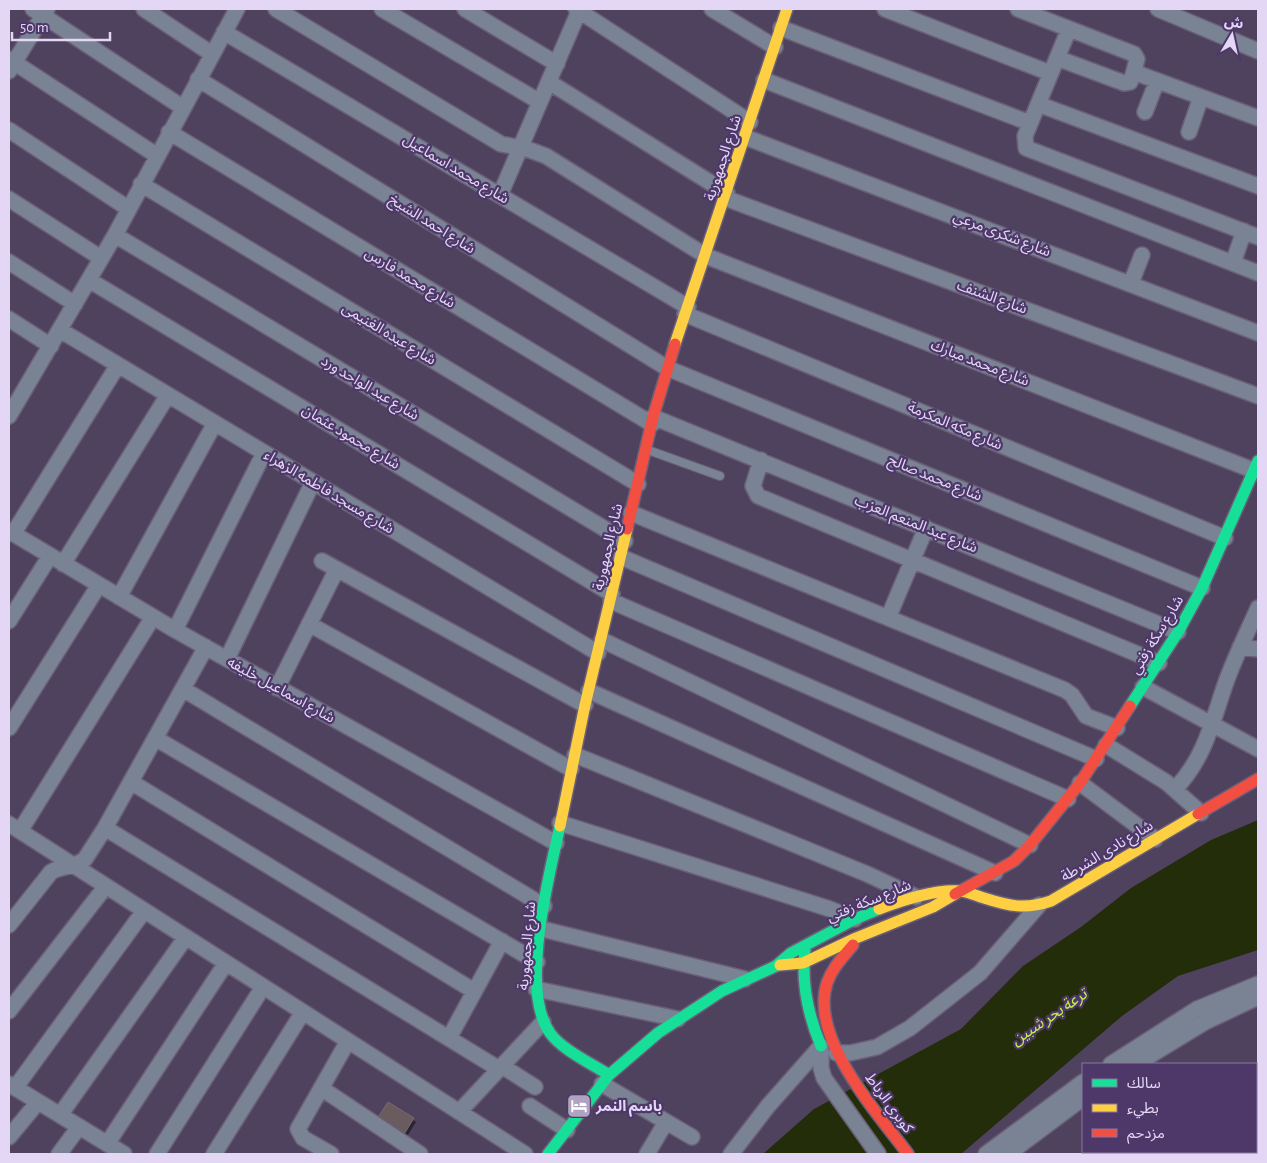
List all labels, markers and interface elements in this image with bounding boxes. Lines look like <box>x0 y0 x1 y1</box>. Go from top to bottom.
scale bar <box>12 10 110 42</box>
north arrow <box>1207 10 1257 60</box>
text: ش <box>1223 15 1244 32</box>
text: 50 m <box>20 20 49 35</box>
street label: شارع الجمهورية <box>702 113 748 204</box>
street label: شارع محمد اسماعيل <box>398 131 512 210</box>
street label: شارع احمد الشيخ <box>384 191 478 260</box>
street label: شارع شكرى مرعي <box>950 209 1053 263</box>
street label: شارع محمد فارس <box>360 245 458 314</box>
street label: شارع الشنف <box>954 277 1029 320</box>
street label: شارع عبده الغنيمى <box>337 300 439 371</box>
street label: شارع محمد مبارك <box>927 337 1031 392</box>
street label: شارع عبد الواحد ورد <box>316 353 422 427</box>
street label: شارع مكه المكرمة <box>904 399 1005 456</box>
street label: شارع محمود عثمان <box>298 402 403 476</box>
street label: شارع مسجد فاطمه الزهراء <box>259 447 397 540</box>
street label: شارع محمد صالح <box>884 452 984 507</box>
street label: شارع عبد المنعم العزب <box>851 493 980 559</box>
street label: شارع الجمهورية <box>591 502 629 593</box>
street label: شارع سكة زفتي <box>1128 593 1190 679</box>
street label: شارع اسماعيل خليفه <box>223 654 337 729</box>
street label: شارع نادى الشرطة <box>1058 818 1158 888</box>
street label: شارع سكة زفتي <box>825 877 915 928</box>
street label: شارع الجمهورية <box>516 901 542 991</box>
water label: ترعة بحر شبين <box>1008 985 1092 1049</box>
legend <box>1082 1063 1257 1153</box>
street label: كوبري الرباط <box>859 1070 916 1139</box>
text: سالك <box>1127 1076 1161 1091</box>
hotel icon: باسم النمر <box>566 1093 592 1119</box>
place label: باسم النمر <box>595 1099 662 1117</box>
text: بطيء <box>1127 1101 1159 1119</box>
text: مزدحم <box>1127 1126 1165 1144</box>

